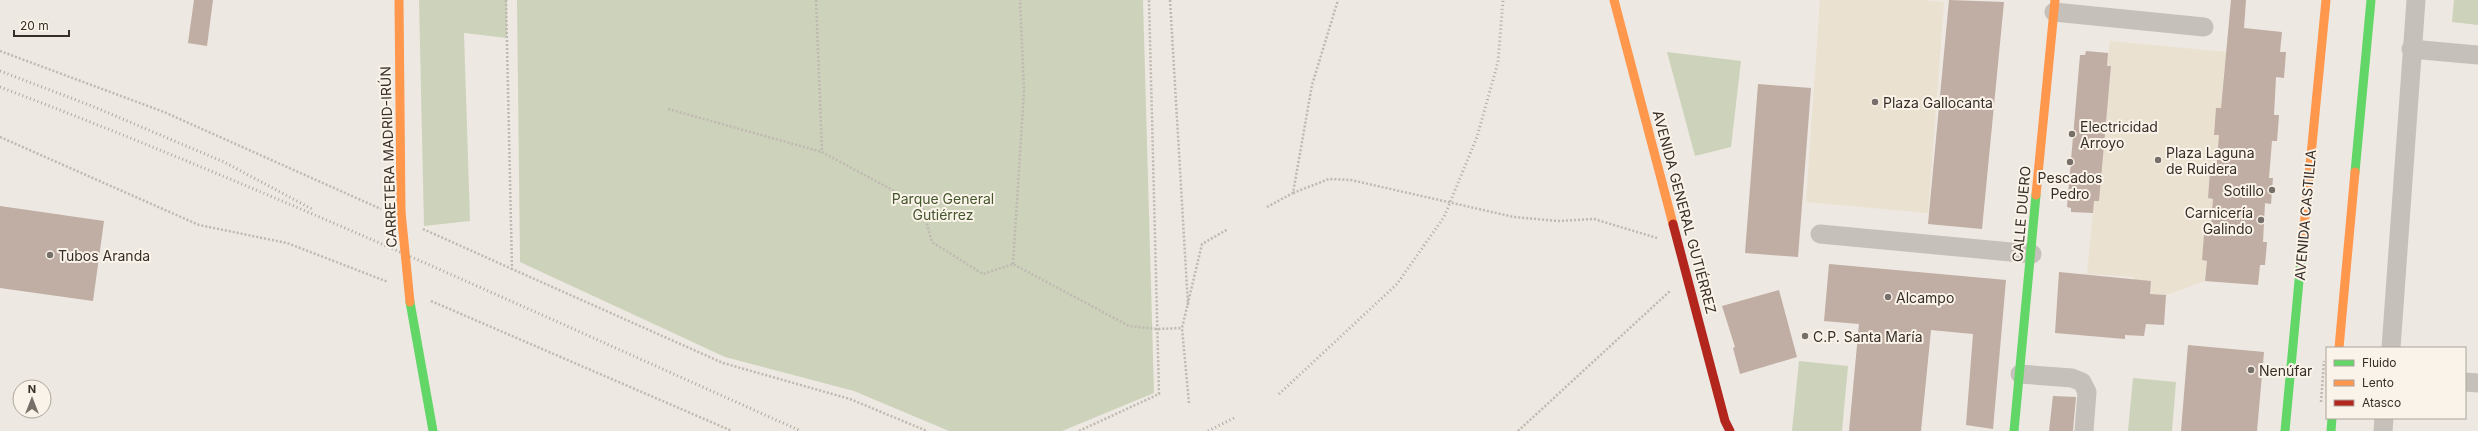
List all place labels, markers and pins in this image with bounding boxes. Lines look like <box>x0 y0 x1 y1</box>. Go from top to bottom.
place label: Plaza Gallocanta <box>1883 94 1993 111</box>
marker: Plaza Gallocanta <box>1870 97 1880 107</box>
place label: Electricidad Arroyo <box>2080 118 2158 151</box>
marker: Electricidad Arroyo <box>2067 129 2077 139</box>
place label: Plaza Laguna de Ruidera <box>2166 144 2255 177</box>
marker: Plaza Laguna de Ruidera <box>2153 155 2163 165</box>
marker: Pescados Pedro <box>2065 157 2075 167</box>
place label: Pescados Pedro <box>2038 169 2102 202</box>
place label: Sotillo <box>2223 182 2264 199</box>
marker: Sotillo <box>2267 185 2277 195</box>
place label: Carnicería Galindo <box>2185 204 2253 237</box>
marker: Carnicería Galindo <box>2256 215 2266 225</box>
place label: Tubos Aranda <box>58 247 150 264</box>
marker: Tubos Aranda <box>45 250 55 260</box>
place label: Alcampo <box>1896 289 1954 306</box>
marker: Alcampo <box>1883 292 1893 302</box>
place label: C.P. Santa María <box>1813 328 1923 345</box>
marker: C.P. Santa María <box>1800 331 1810 341</box>
place label: Nenúfar <box>2259 362 2312 379</box>
marker: Nenúfar <box>2246 365 2256 375</box>

